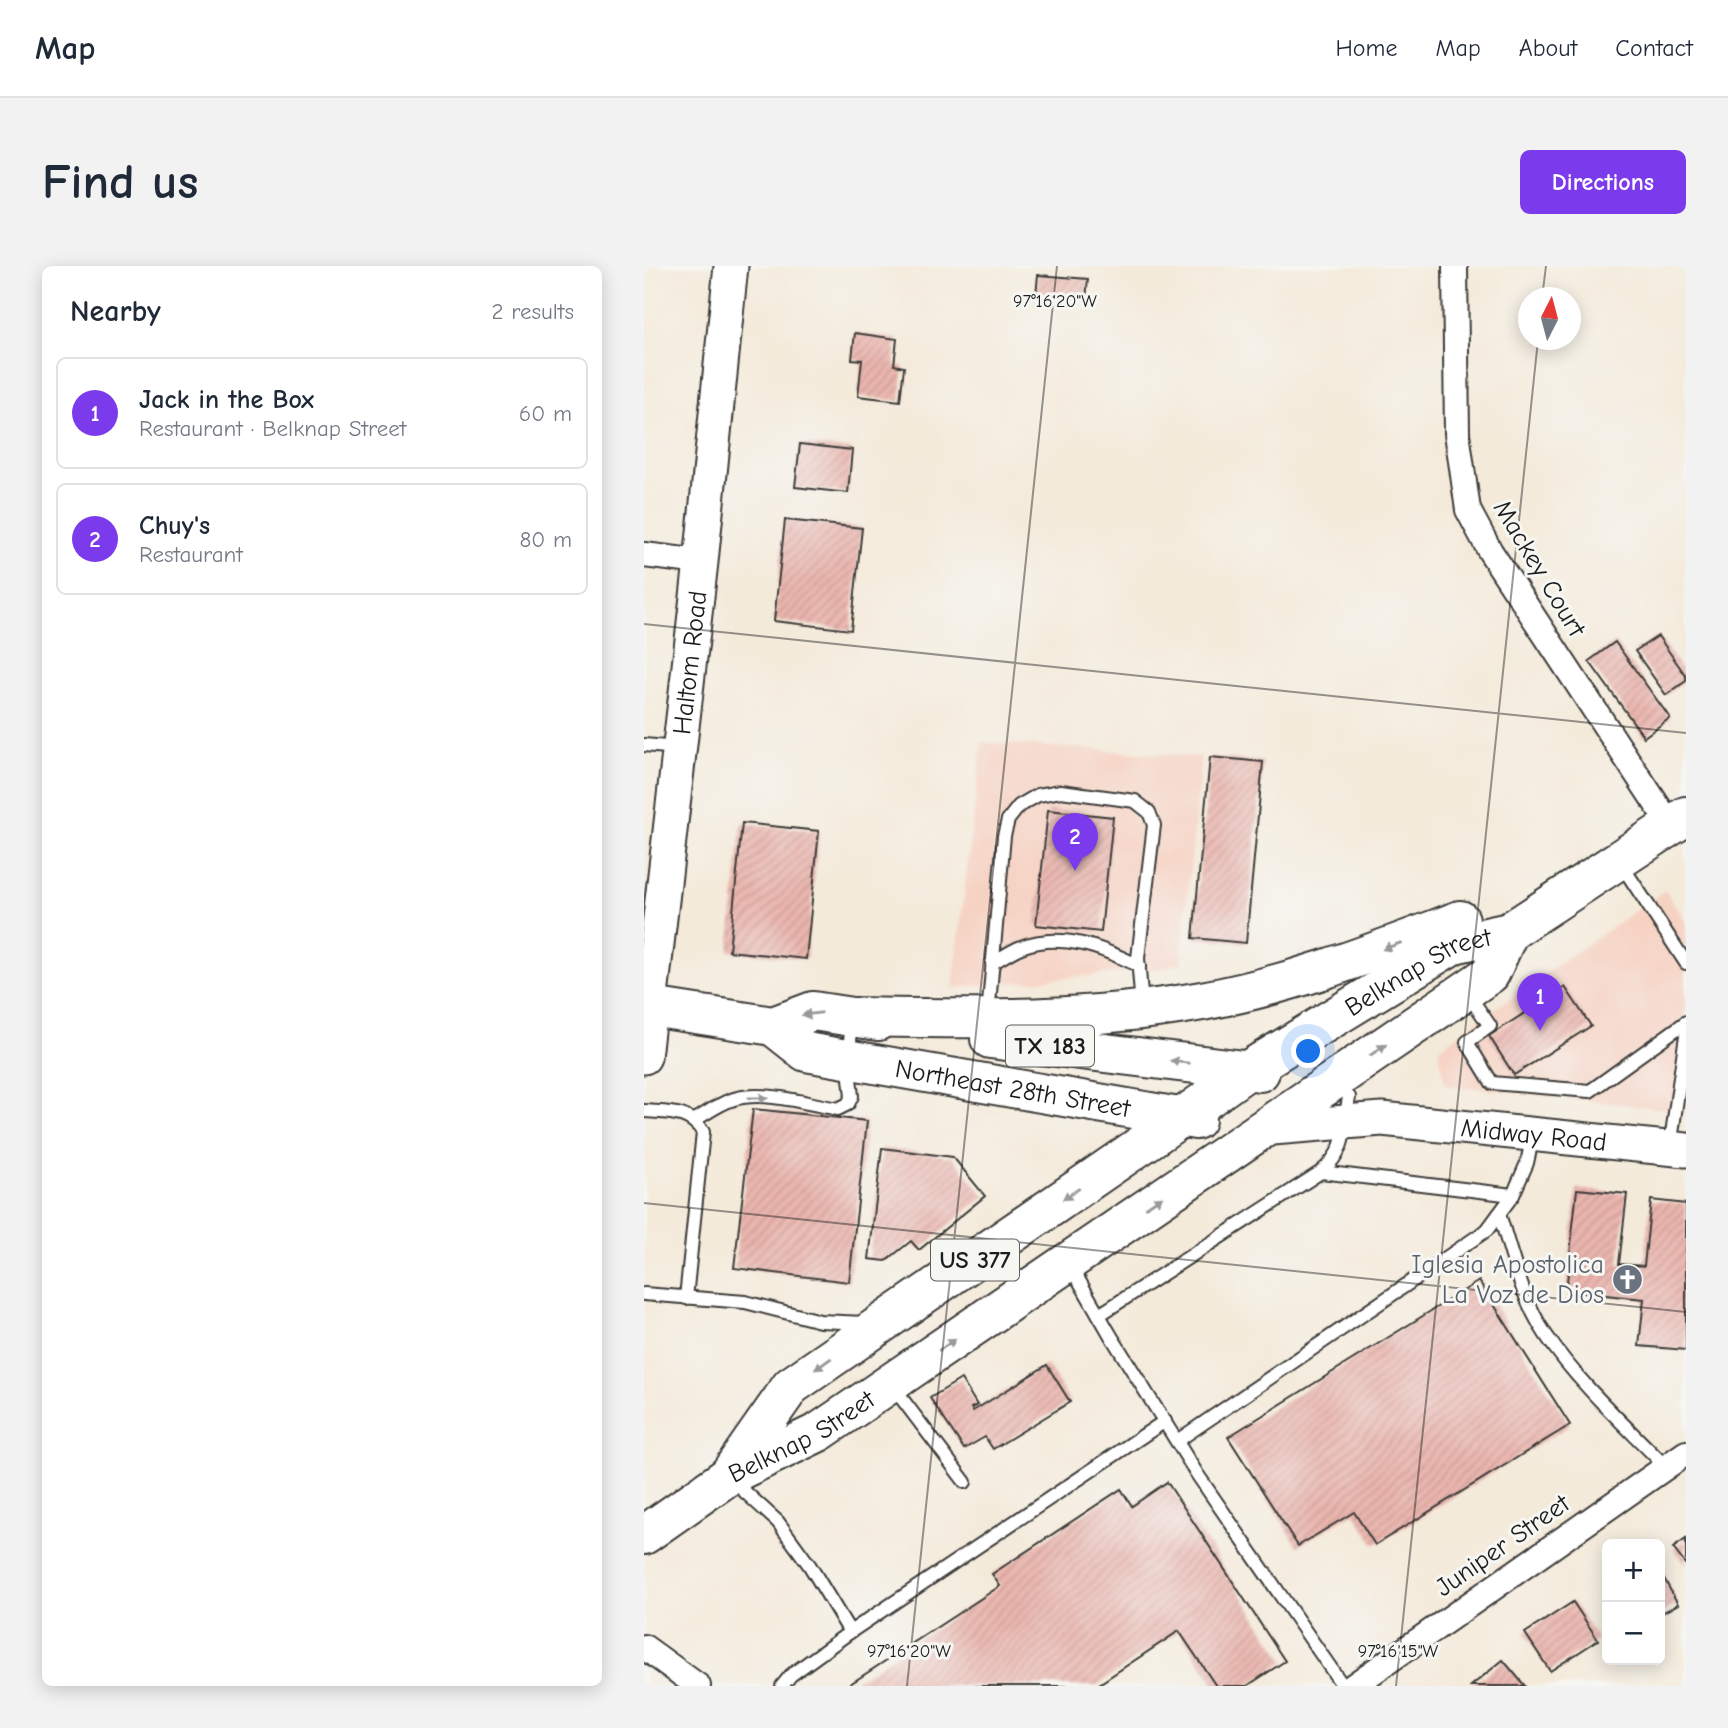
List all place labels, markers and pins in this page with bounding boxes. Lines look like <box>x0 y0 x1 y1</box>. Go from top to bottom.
pin: 2 <box>1052 813 1098 871</box>
pin: 1 <box>1517 973 1563 1031</box>
place label: Iglesia Apostolica La Voz de Dios <box>1411 1250 1604 1310</box>
church icon: Iglesia Apostolica La Voz de Dios <box>1610 1262 1644 1296</box>

